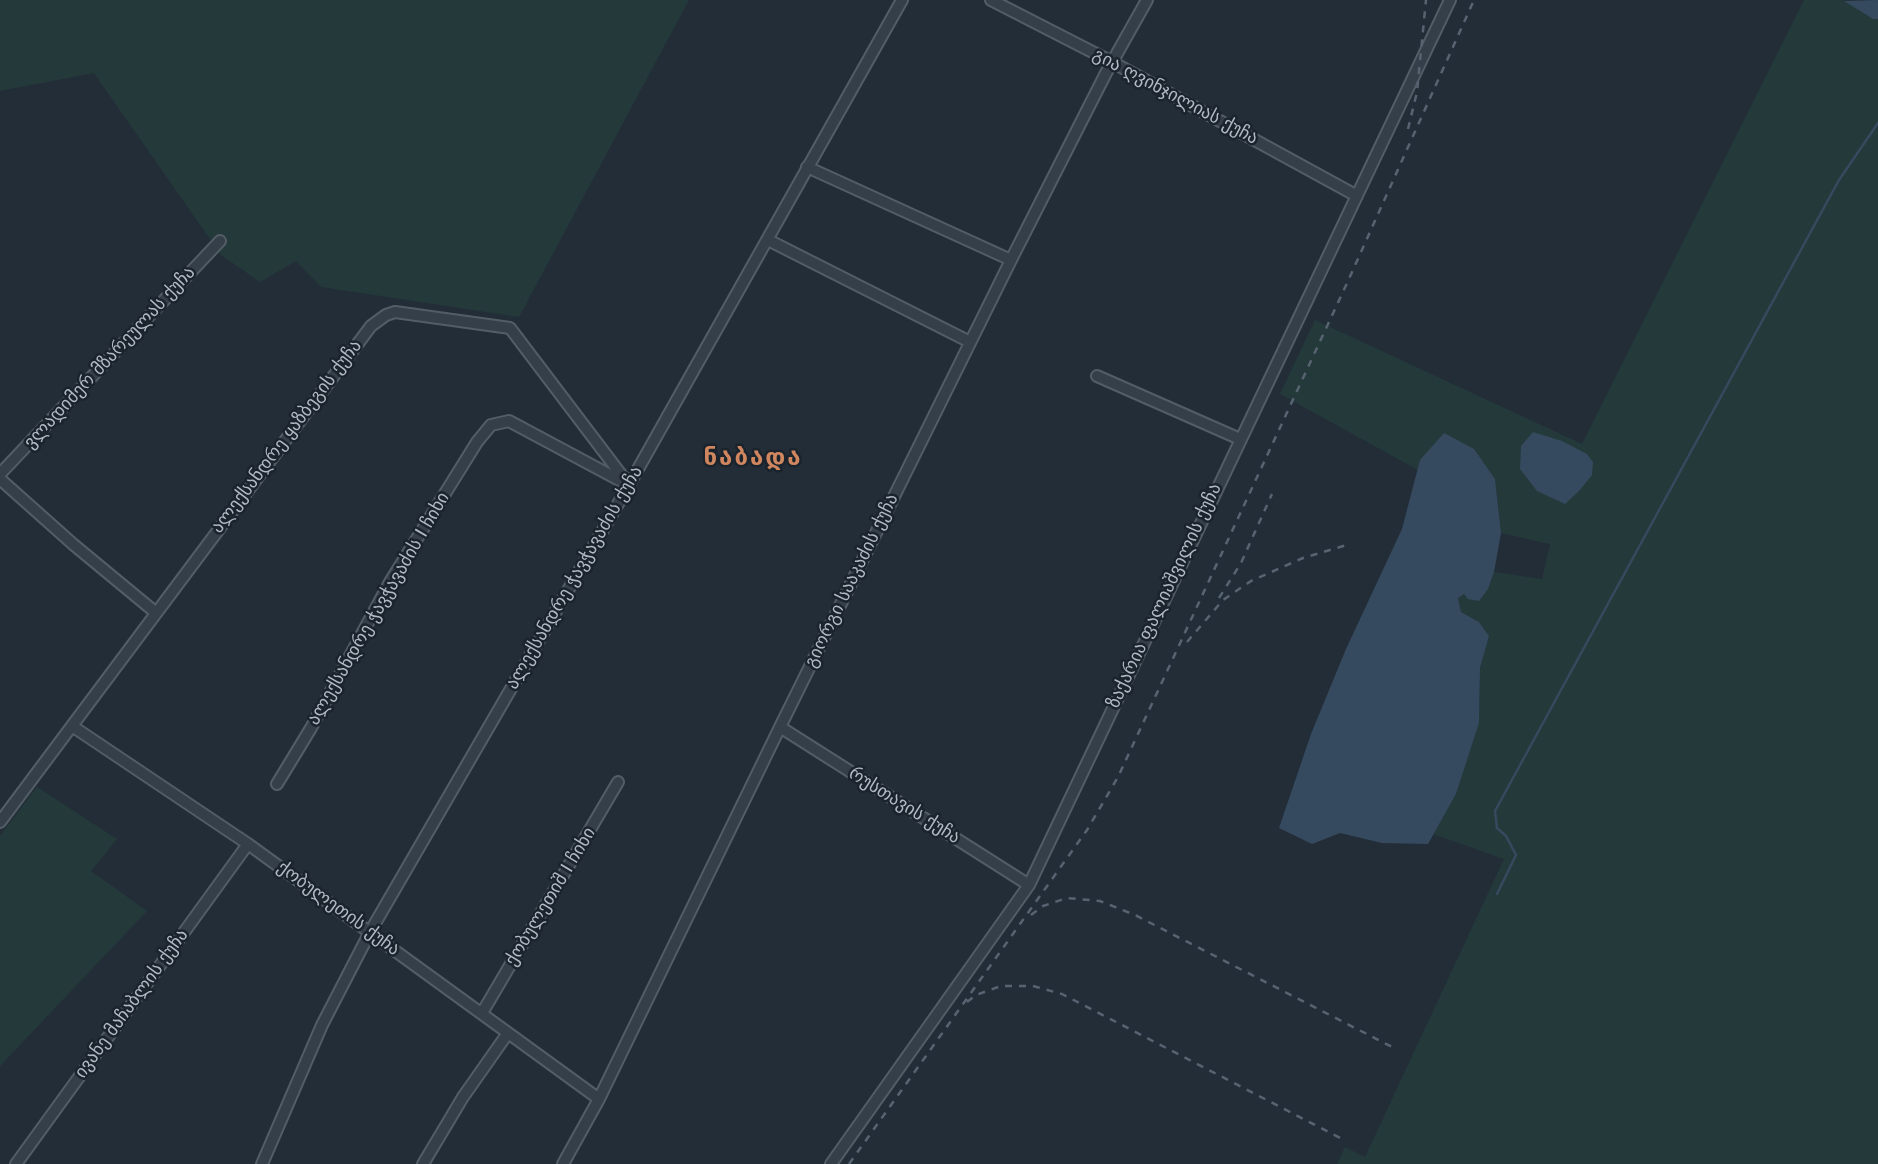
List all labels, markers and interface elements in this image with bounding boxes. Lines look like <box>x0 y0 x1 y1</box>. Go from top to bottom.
street label: გია ღვინჯილიას ქუჩა <box>1089 44 1261 150</box>
street label: ვლადიმერ მზარეულას ქუჩა <box>20 262 200 454</box>
street label: ალექსანდრე ყაზბეგის ქუჩა <box>207 336 367 538</box>
district label: ნაბადა <box>704 445 802 473</box>
street label: ალექსანდრე ჭავჭავაძის ქუჩა <box>502 463 648 693</box>
street label: ზაქარია ფალიაშვილის ქუჩა <box>1103 480 1227 712</box>
street label: ალექსანდრე ჭავჭავაძის I ჩიხი <box>303 489 455 729</box>
street label: გიორგი სააკაძის ქუჩა <box>800 491 904 671</box>
street label: რუსთავის ქუჩა <box>844 763 964 849</box>
street label: ქობულეთიშ I ჩიხი <box>501 824 601 970</box>
street label: ქობულეთის ქუჩა <box>272 857 404 961</box>
street label: ივანე მაჩაბლის ქუჩა <box>71 925 193 1083</box>

